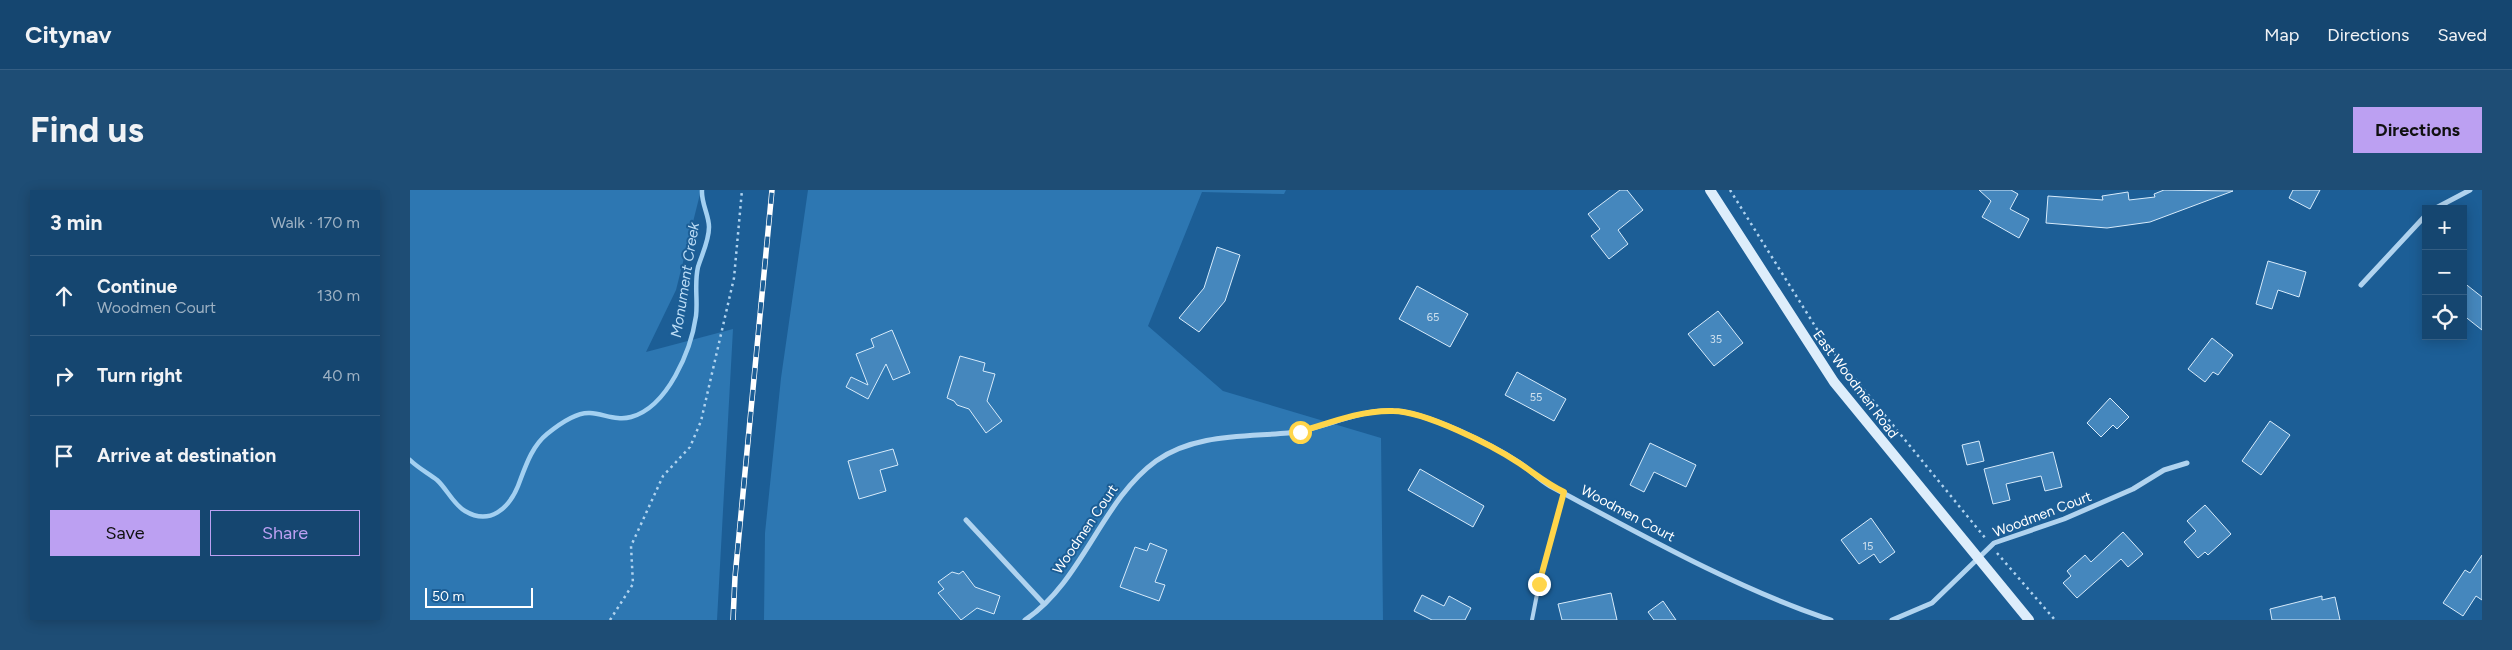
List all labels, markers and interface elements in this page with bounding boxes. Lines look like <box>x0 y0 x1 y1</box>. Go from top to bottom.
text: Citynav <box>25 20 112 49</box>
text: Map <box>2264 24 2299 46</box>
text: Directions <box>2327 24 2409 46</box>
text: Saved <box>2437 24 2487 46</box>
button: Directions <box>2353 107 2482 153</box>
text: Find us <box>30 109 144 151</box>
map controls <box>2422 205 2467 340</box>
button: + <box>2422 205 2467 250</box>
text: 3 min <box>50 210 102 235</box>
text: Walk · 170 m <box>271 213 360 232</box>
water label: Monument Creek <box>667 220 703 339</box>
button: − <box>2422 250 2467 295</box>
text: Continue <box>97 275 177 298</box>
icon: ahead <box>50 282 78 310</box>
text: 130 m <box>317 286 360 305</box>
button: locate <box>2422 295 2467 340</box>
text: Woodmen Court <box>97 298 216 317</box>
house number: 65 <box>1427 311 1439 324</box>
street label: East Woodmen Road <box>1809 327 1902 442</box>
house number: 35 <box>1710 333 1722 346</box>
icon: right <box>50 362 78 390</box>
text: Turn right <box>97 364 183 387</box>
text: 40 m <box>322 366 360 385</box>
house number: 55 <box>1530 391 1542 404</box>
route start <box>1289 421 1312 444</box>
icon: arrive <box>50 442 78 470</box>
text: Arrive at destination <box>97 444 276 467</box>
street label: Woodmen Court <box>1049 481 1122 577</box>
street label: Woodmen Court <box>1578 481 1678 545</box>
street label: Woodmen Court <box>1990 488 2094 541</box>
button: Save <box>50 510 200 556</box>
button: Share <box>210 510 360 556</box>
house number: 15 <box>1863 540 1873 553</box>
route end <box>1528 573 1551 596</box>
scale bar <box>425 585 532 608</box>
text: 50 m <box>432 588 464 605</box>

